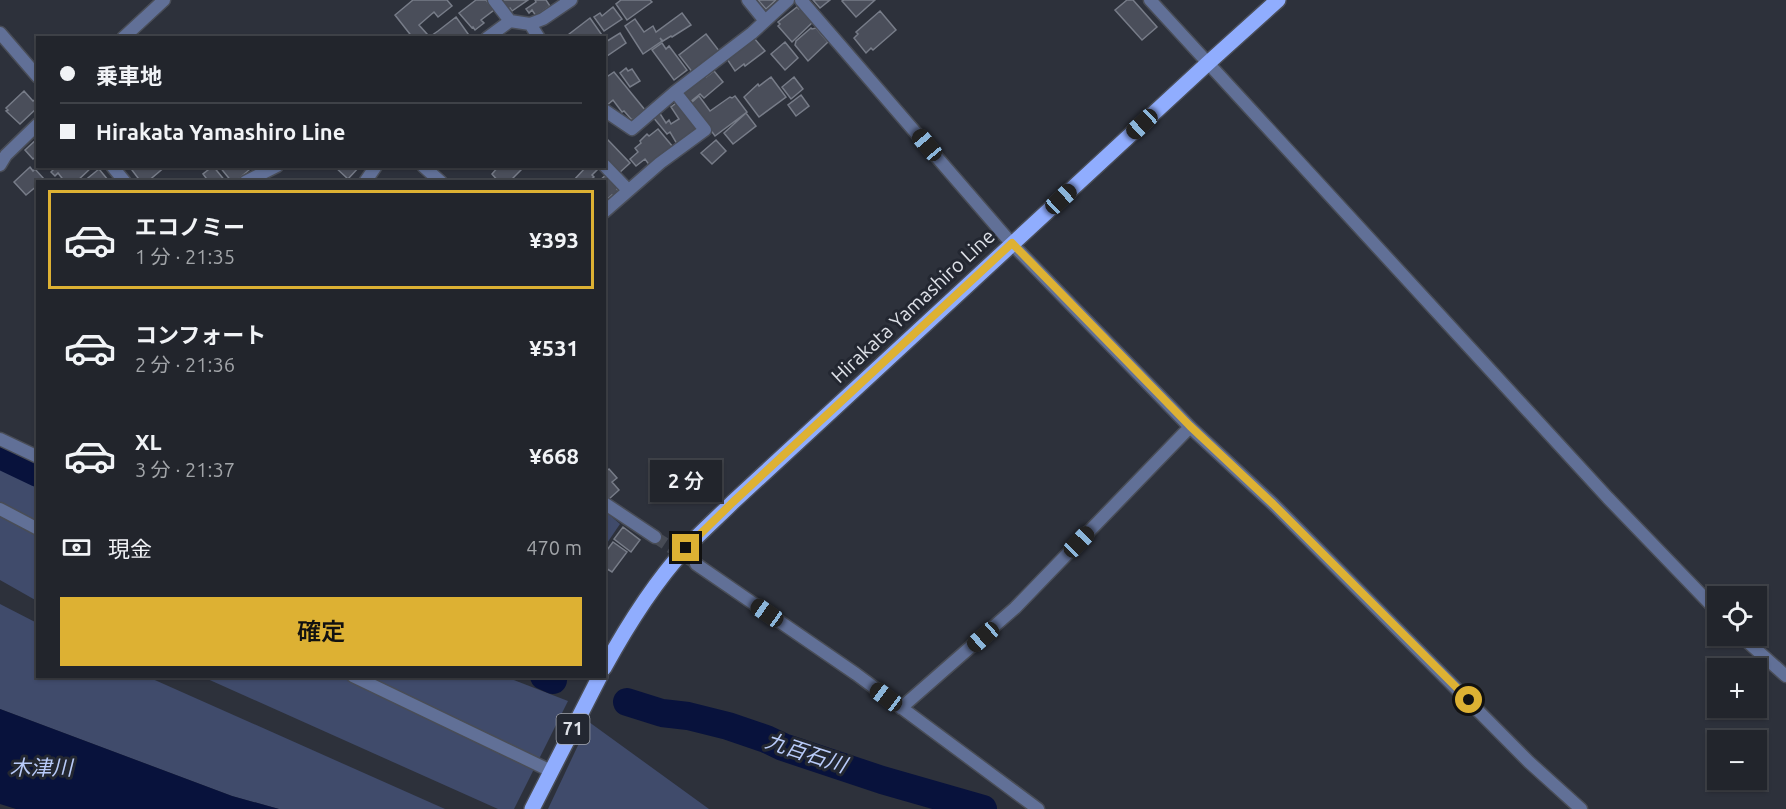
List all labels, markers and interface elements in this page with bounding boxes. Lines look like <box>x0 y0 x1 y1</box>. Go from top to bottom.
text: 乗車地 <box>96 63 162 88</box>
car <box>1123 105 1161 143</box>
text: Hirakata Yamashiro Line <box>96 119 345 144</box>
car <box>909 125 945 165</box>
car <box>1042 180 1080 218</box>
icon: car <box>63 213 117 267</box>
text: エコノミー <box>135 214 245 239</box>
street label: Hirakata Yamashiro Line <box>826 224 999 387</box>
text: ¥393 <box>529 227 579 252</box>
text: 1 分 · 21:35 <box>135 245 235 268</box>
icon: car <box>63 321 117 375</box>
text: コンフォート <box>135 322 266 347</box>
text: ¥531 <box>529 335 579 360</box>
text: 2 分 · 21:36 <box>135 353 235 376</box>
icon: car <box>63 429 117 483</box>
text: XL <box>135 429 162 454</box>
text: ¥668 <box>529 443 579 468</box>
text: 3 分 · 21:37 <box>135 458 235 481</box>
callout: 2 分 <box>650 461 722 503</box>
text: 2 分 <box>668 469 704 492</box>
car <box>1060 523 1098 561</box>
icon: cash <box>60 531 93 564</box>
route end <box>672 534 699 561</box>
text: 現金 <box>108 536 152 561</box>
text: 470 m <box>526 536 582 559</box>
map controls <box>1707 586 1767 790</box>
button: locate <box>1707 586 1767 646</box>
car <box>747 595 787 631</box>
button: 確定 <box>60 597 582 666</box>
car <box>964 618 1002 656</box>
button: + <box>1707 658 1767 718</box>
car <box>866 679 906 715</box>
route start <box>1455 686 1482 713</box>
road number: 71 <box>556 714 590 744</box>
water label: 九百石川 <box>763 728 852 777</box>
button: − <box>1707 730 1767 790</box>
water label: 木津川 <box>10 755 74 779</box>

